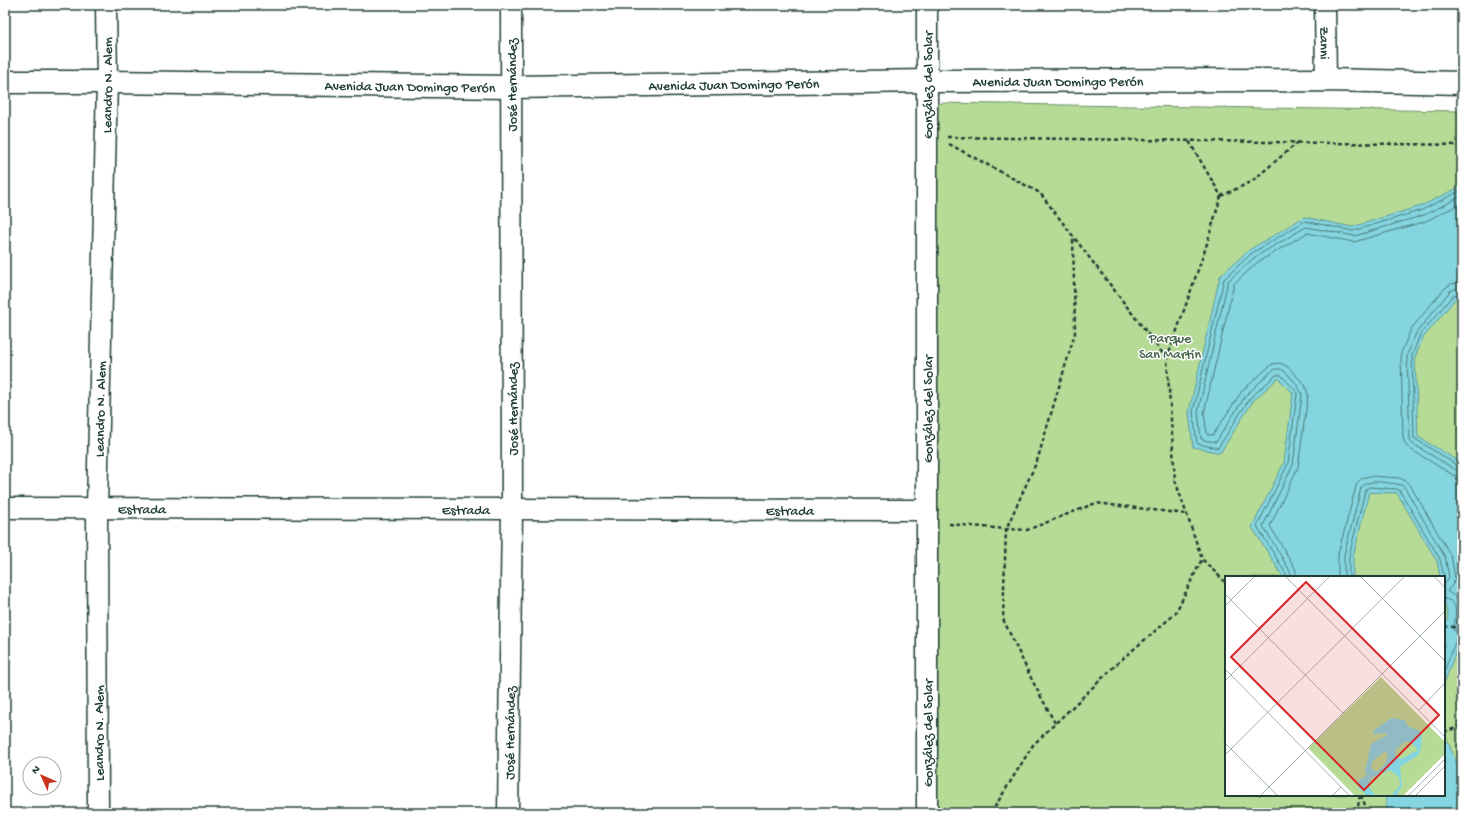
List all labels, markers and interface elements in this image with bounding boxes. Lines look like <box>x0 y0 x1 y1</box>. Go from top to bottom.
street label: Zanni <box>1314 26 1332 60</box>
street label: González del Solar <box>921 30 938 139</box>
street label: Leandro N. Alem <box>100 37 118 133</box>
street label: José Hernández <box>505 38 522 132</box>
street label: Avenida Juan Domingo Perón <box>972 74 1144 92</box>
street label: Avenida Juan Domingo Perón <box>648 77 820 96</box>
street label: Avenida Juan Domingo Perón <box>324 79 496 98</box>
park label: Parque San Martín <box>1139 331 1201 364</box>
street label: González del Solar <box>921 354 938 463</box>
street label: Leandro N. Alem <box>92 361 111 457</box>
street label: José Hernández <box>506 362 523 456</box>
street label: Estrada <box>118 502 167 519</box>
street label: Estrada <box>442 503 491 520</box>
street label: Estrada <box>766 504 815 521</box>
inset map <box>1225 576 1445 796</box>
street label: González del Solar <box>921 678 938 787</box>
street label: Leandro N. Alem <box>92 685 109 781</box>
street label: José Hernández <box>502 685 521 780</box>
north arrow <box>22 756 62 796</box>
text: N <box>30 764 43 777</box>

